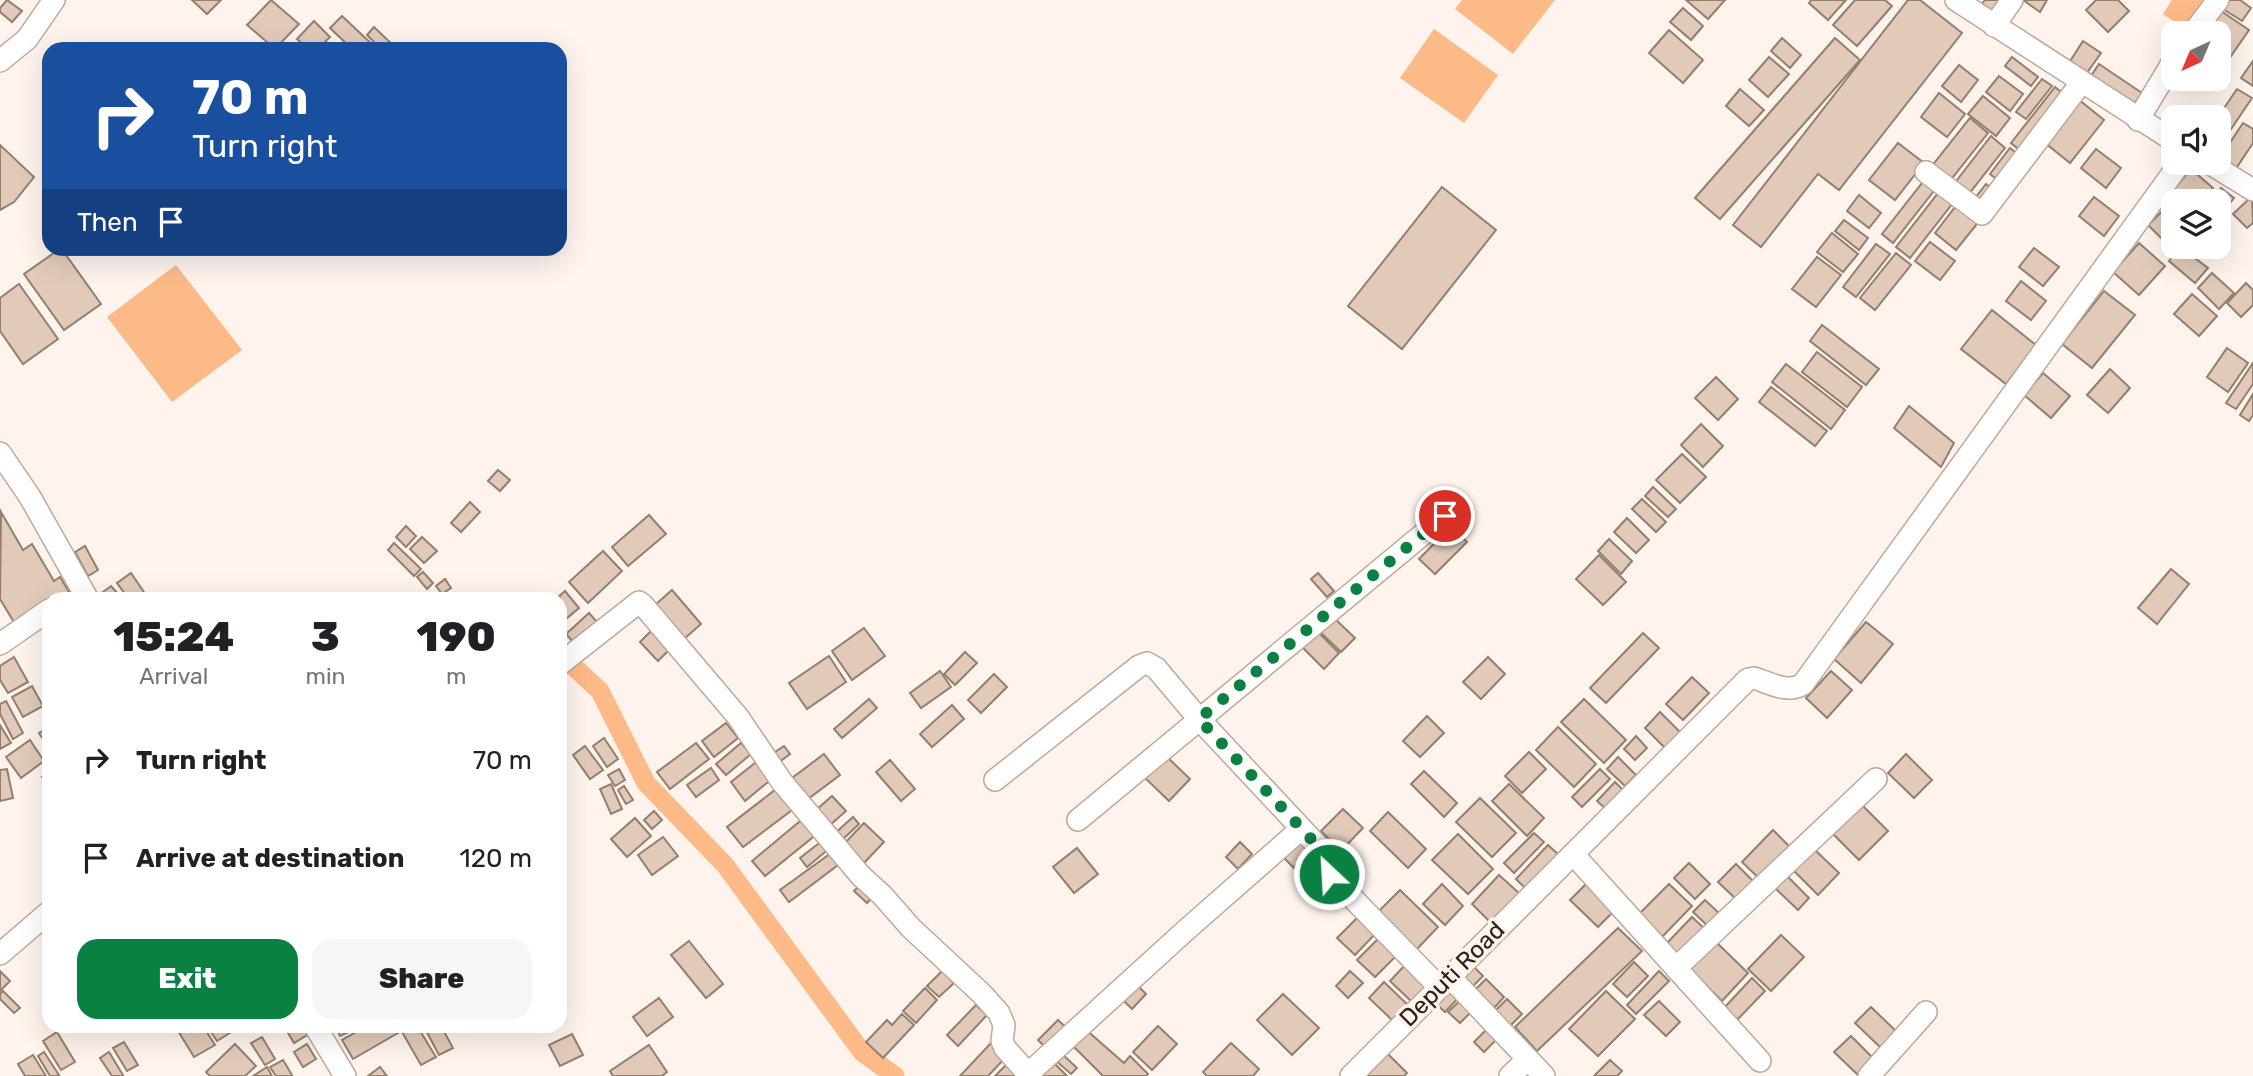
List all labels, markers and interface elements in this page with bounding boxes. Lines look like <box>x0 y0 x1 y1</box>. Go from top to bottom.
north arrow <box>2161 21 2231 91</box>
map controls <box>2161 21 2231 259</box>
text: 70 m <box>192 68 309 126</box>
icon: right <box>77 70 168 161</box>
button: sound <box>2161 105 2231 175</box>
text: Turn right <box>192 127 337 165</box>
button: layers <box>2161 189 2231 259</box>
icon: arrive <box>152 203 190 241</box>
text: Then <box>77 207 138 238</box>
pin <box>1415 486 1475 546</box>
icon: arrive <box>1426 497 1464 535</box>
text: 15:24 <box>113 612 234 662</box>
text: 3 <box>311 612 340 662</box>
text: 190 <box>417 612 496 662</box>
text: Arrival <box>139 662 208 690</box>
text: min <box>305 662 345 690</box>
text: m <box>446 662 466 690</box>
icon: right <box>77 741 115 779</box>
text: Turn right <box>136 745 266 776</box>
text: 70 m <box>473 745 532 776</box>
position arrow <box>1292 837 1366 911</box>
icon: arrive <box>77 839 115 877</box>
text: Arrive at destination <box>136 843 404 874</box>
text: 120 m <box>460 843 532 874</box>
street label: Deputi Road <box>1394 916 1510 1032</box>
button: Exit <box>77 939 298 1019</box>
button: Share <box>312 939 532 1019</box>

